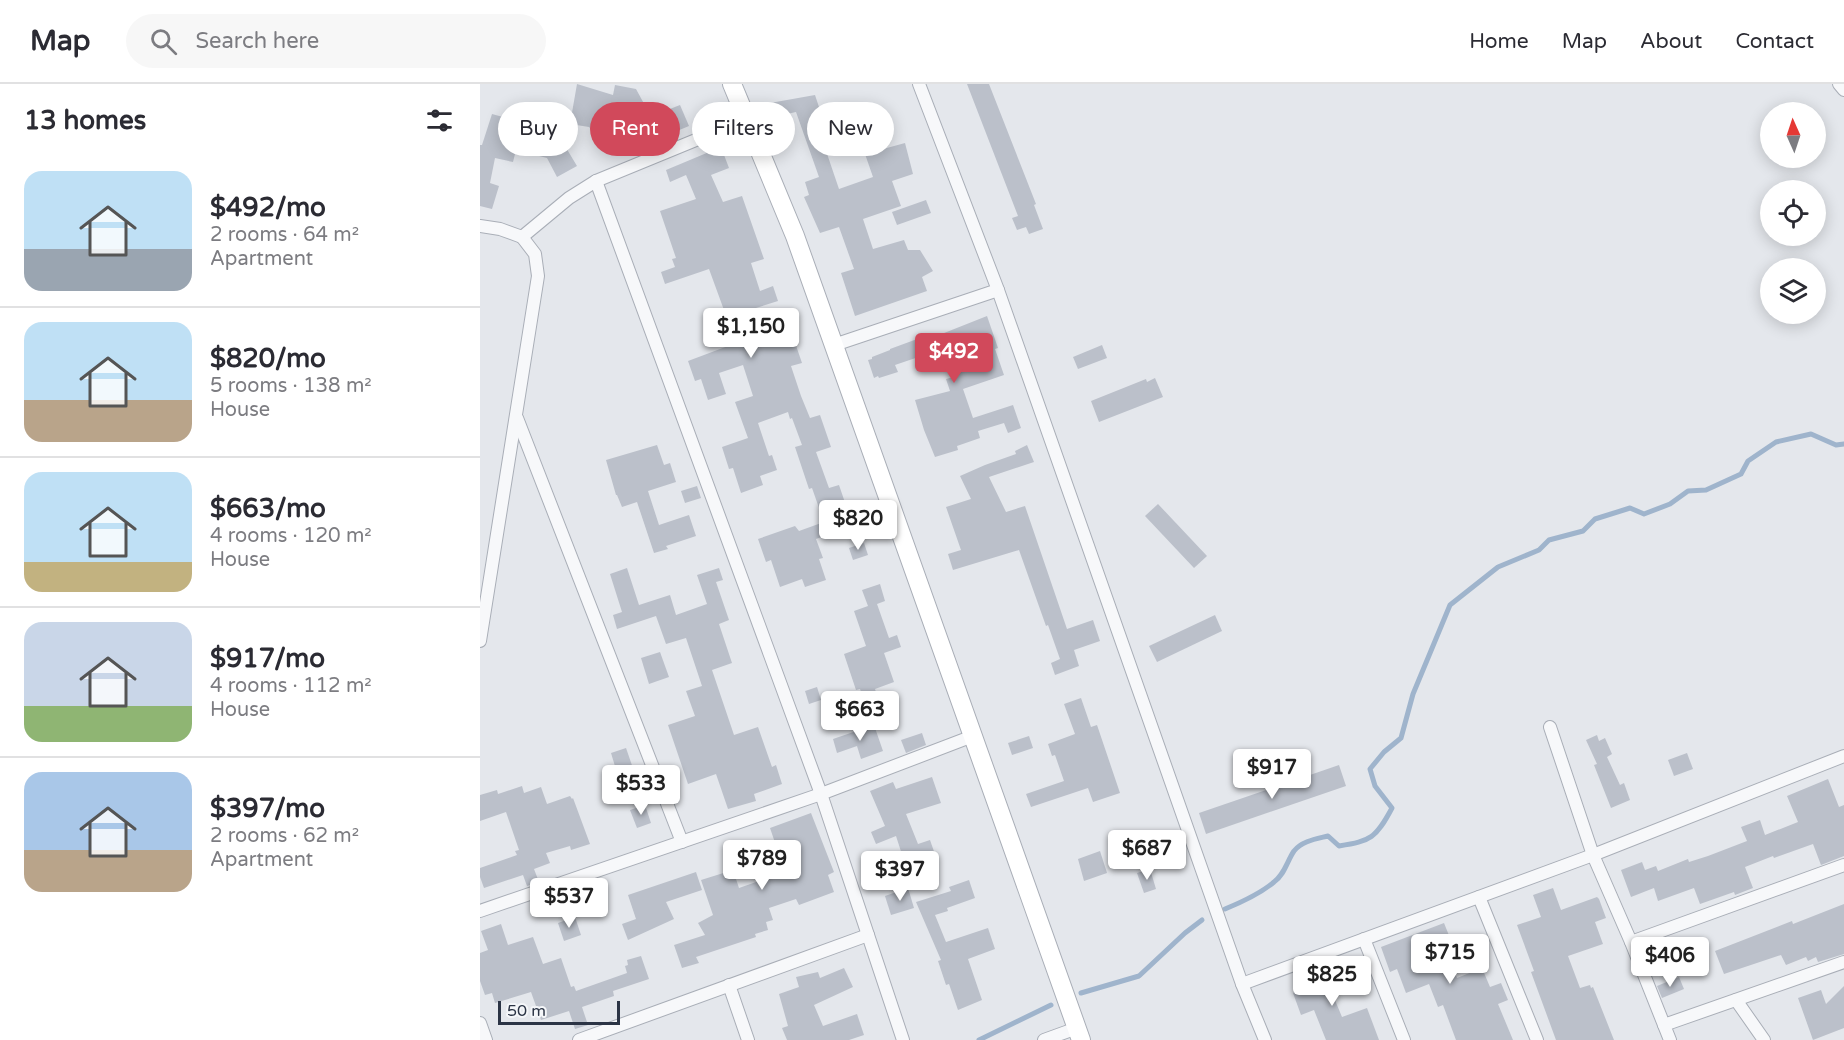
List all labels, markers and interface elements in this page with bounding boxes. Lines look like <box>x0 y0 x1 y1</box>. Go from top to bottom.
search box <box>126 14 546 68</box>
text: Map <box>30 24 90 58</box>
icon: search <box>147 25 180 58</box>
text: Search here <box>195 28 319 54</box>
text: Home <box>1469 29 1529 54</box>
text: Map <box>1562 29 1607 54</box>
text: About <box>1640 29 1702 54</box>
text: Contact <box>1735 29 1814 54</box>
chip: Buy <box>498 102 578 156</box>
chip: Rent <box>590 102 680 156</box>
chip: Filters <box>692 102 795 156</box>
chip: New <box>807 102 894 156</box>
north arrow <box>1760 102 1826 168</box>
map controls <box>1760 102 1826 324</box>
icon: filters <box>423 104 456 137</box>
text: 13 homes <box>24 105 146 136</box>
button: locate <box>1760 180 1826 246</box>
text: $492/mo <box>210 192 326 223</box>
icon: home <box>72 195 144 267</box>
text: 2 rooms · 64 m² <box>210 223 359 247</box>
text: Apartment <box>210 247 313 271</box>
button: layers <box>1760 258 1826 324</box>
pin: $1,150 <box>702 308 800 359</box>
text: $1,150 <box>717 315 785 339</box>
pin: $492 <box>918 333 990 384</box>
text: $492 <box>929 340 979 364</box>
text: $820/mo <box>210 343 326 374</box>
icon: home <box>72 346 144 418</box>
text: 5 rooms · 138 m² <box>210 374 372 398</box>
text: House <box>210 398 270 422</box>
text: $663/mo <box>210 493 326 524</box>
icon: home <box>72 496 144 568</box>
pin: $820 <box>822 500 894 551</box>
text: $820 <box>833 507 883 531</box>
text: 4 rooms · 120 m² <box>210 524 372 548</box>
text: House <box>210 548 270 572</box>
text: $917/mo <box>210 643 325 674</box>
icon: home <box>72 646 144 718</box>
text: 4 rooms · 112 m² <box>210 674 372 698</box>
pin: $663 <box>824 691 896 742</box>
text: House <box>210 698 270 722</box>
text: $663 <box>835 698 885 722</box>
pin: $917 <box>1236 749 1308 800</box>
text: $917 <box>1247 756 1297 780</box>
pin: $533 <box>605 765 677 816</box>
text: $533 <box>616 772 666 796</box>
text: $397/mo <box>210 793 325 824</box>
icon: home <box>72 796 144 868</box>
text: 2 rooms · 62 m² <box>210 824 359 848</box>
pin: $687 <box>1111 830 1183 881</box>
text: $687 <box>1122 837 1172 861</box>
pin: $789 <box>726 840 798 891</box>
text: $789 <box>737 847 787 871</box>
text: Apartment <box>210 848 313 872</box>
pin: $397 <box>864 851 936 902</box>
text: $397 <box>875 858 925 882</box>
pin: $537 <box>533 878 605 929</box>
text: $537 <box>544 885 594 909</box>
pin: $715 <box>1414 934 1486 985</box>
pin: $406 <box>1634 937 1706 988</box>
text: $715 <box>1425 941 1475 965</box>
text: $406 <box>1645 944 1695 968</box>
pin: $825 <box>1296 956 1368 1007</box>
text: $825 <box>1307 963 1357 987</box>
scale bar <box>498 998 620 1026</box>
text: 50 m <box>507 1001 546 1021</box>

